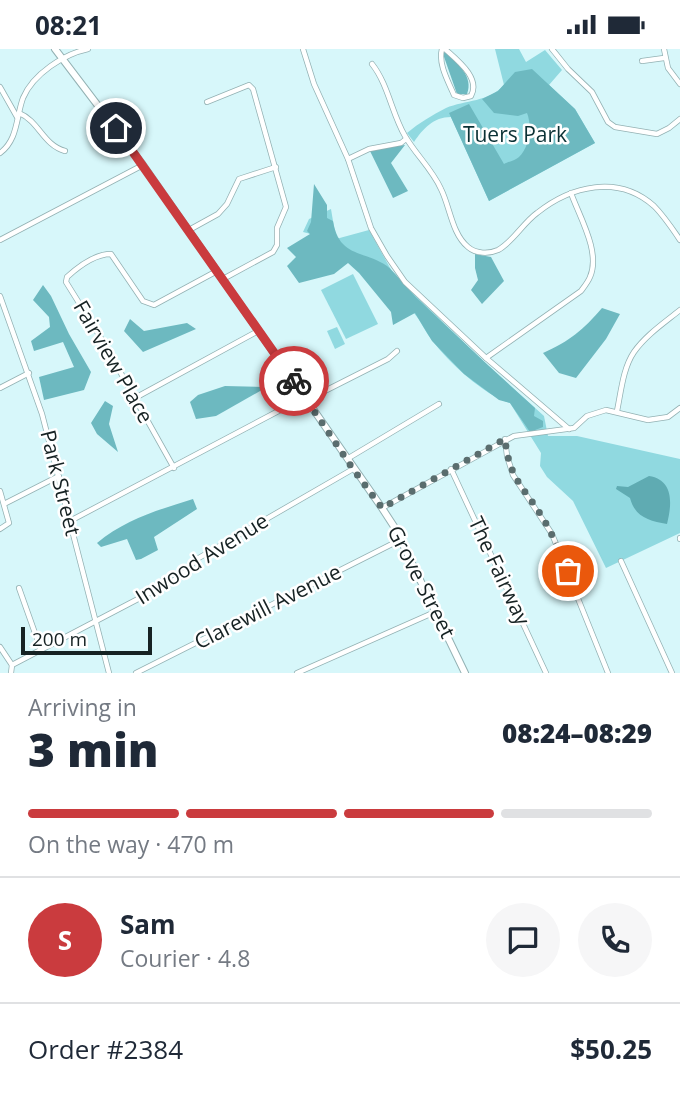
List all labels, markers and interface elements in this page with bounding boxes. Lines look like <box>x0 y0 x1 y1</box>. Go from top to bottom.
text: 08:21 <box>35 7 102 43</box>
pin <box>86 98 146 158</box>
icon: home <box>97 109 135 147</box>
park label: Tuers Park <box>463 120 567 148</box>
street label: Fairview Place <box>67 295 160 428</box>
courier <box>259 346 329 416</box>
icon: bike <box>275 362 313 400</box>
street label: Park Street <box>34 427 88 539</box>
street label: Inwood Avenue <box>130 506 273 610</box>
street label: The Fairway <box>463 512 537 630</box>
street label: Grove Street <box>382 520 462 643</box>
pin <box>538 541 598 601</box>
icon: bag <box>549 552 587 590</box>
street label: Clarewill Avenue <box>189 557 346 655</box>
scale bar <box>21 624 152 656</box>
text: 200 m <box>32 626 87 652</box>
text: Arriving in <box>28 691 137 723</box>
text: 08:24–08:29 <box>502 715 652 751</box>
text: 3 min <box>28 718 159 780</box>
text: On the way · 470 m <box>28 828 234 860</box>
button: chat <box>486 903 560 977</box>
button: phone <box>578 903 652 977</box>
text: Sam <box>120 906 176 942</box>
text: S <box>58 922 72 958</box>
text: Courier · 4.8 <box>120 942 250 974</box>
text: Order #2384 <box>28 1031 183 1067</box>
text: $50.25 <box>570 1031 652 1067</box>

